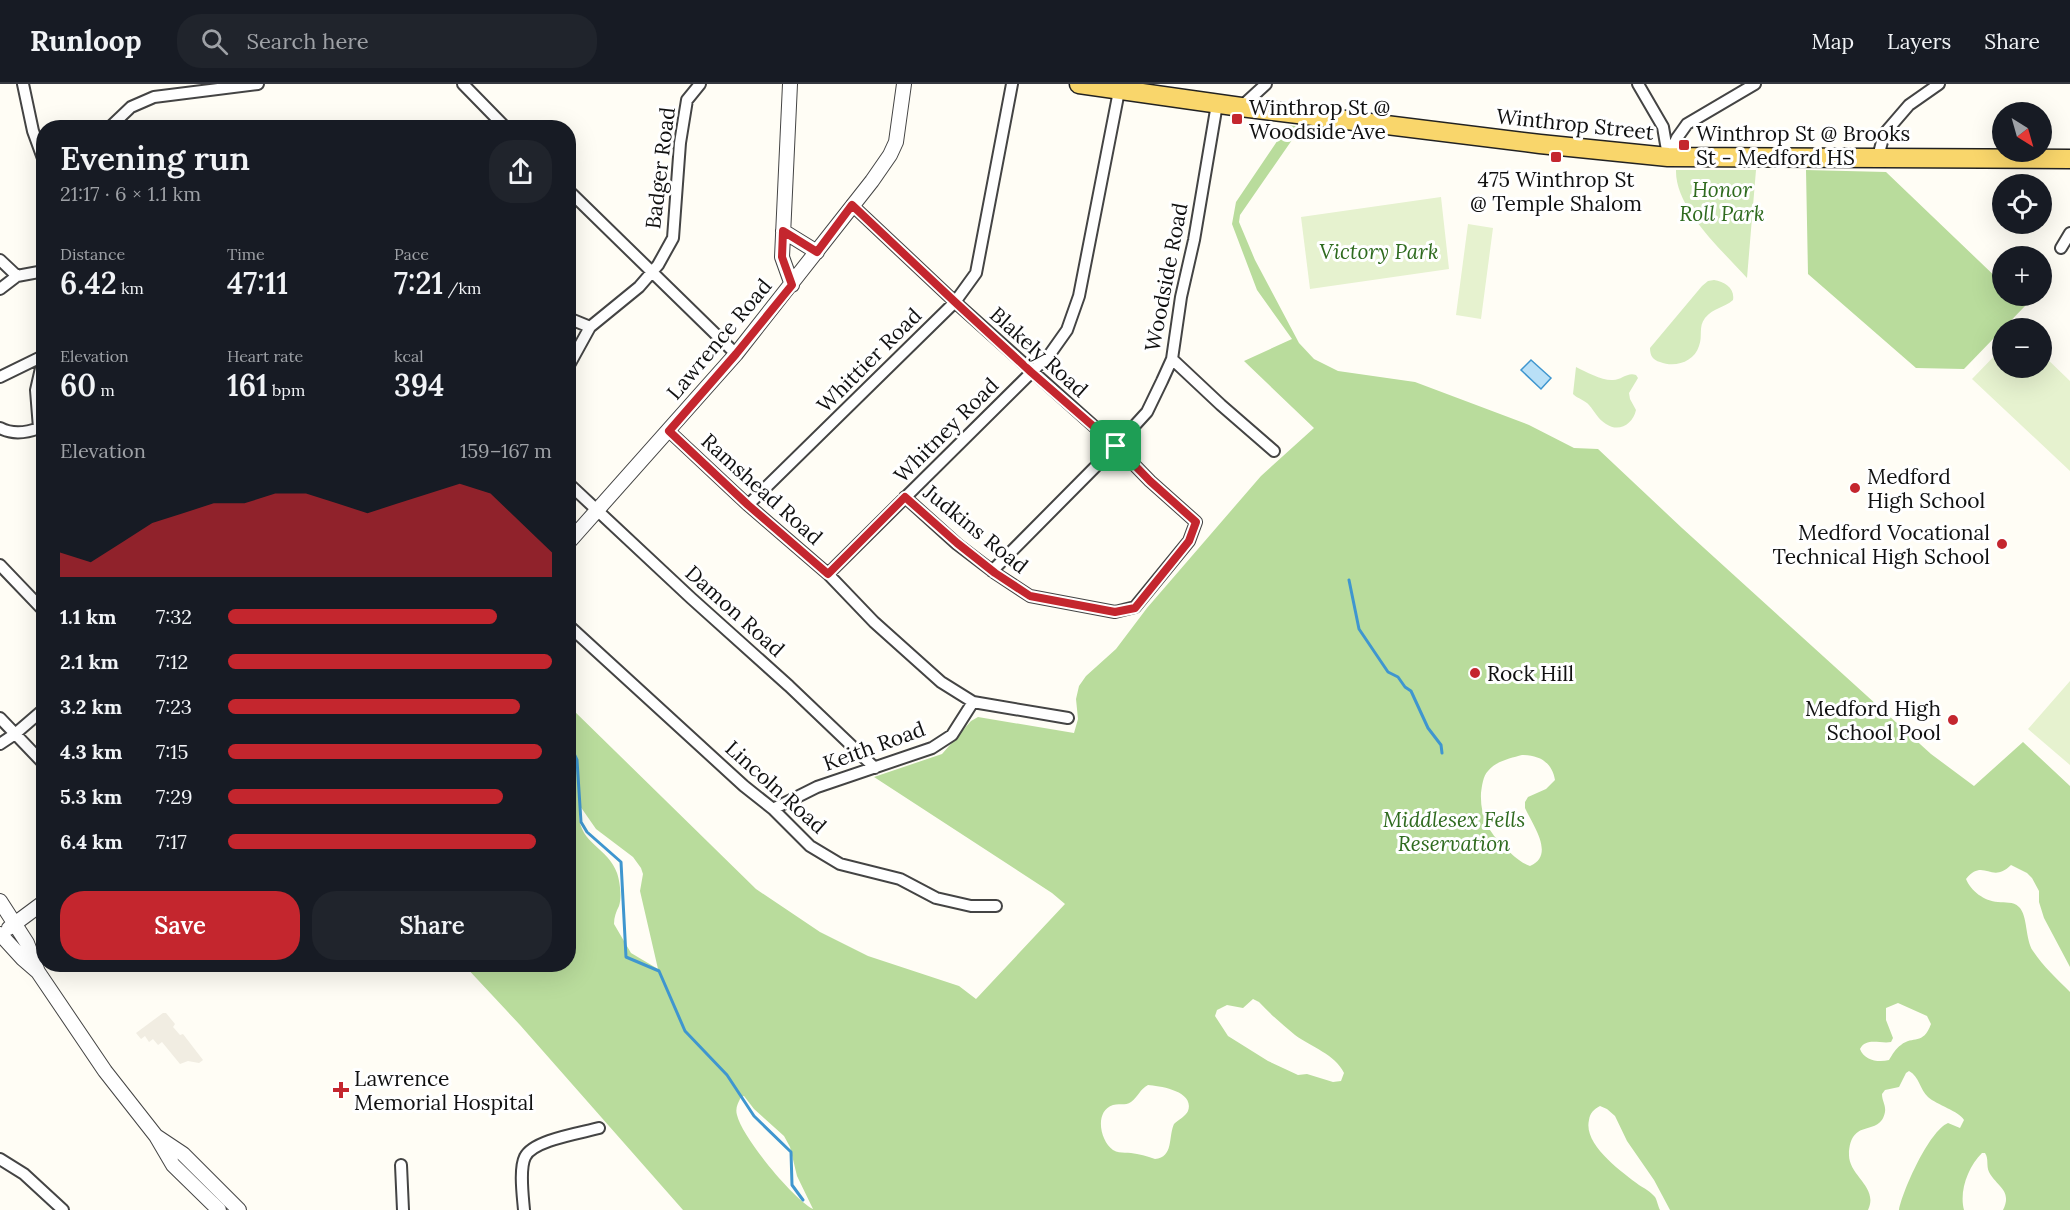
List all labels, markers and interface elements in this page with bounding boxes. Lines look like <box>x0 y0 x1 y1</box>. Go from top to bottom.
search box <box>177 14 597 68</box>
text: Runloop <box>30 23 141 59</box>
icon: search <box>198 25 231 58</box>
text: Search here <box>246 27 369 55</box>
text: Map <box>1811 28 1854 55</box>
text: Layers <box>1887 28 1951 55</box>
text: Share <box>1984 28 2040 55</box>
place label: Winthrop St @ Woodside Ave <box>1249 94 1390 145</box>
street label: Winthrop Street <box>1495 102 1656 146</box>
north arrow <box>1992 102 2052 162</box>
map controls <box>1992 102 2052 378</box>
street label: Badger Road <box>639 105 681 231</box>
marker: Winthrop St @ Woodside Ave <box>1230 112 1244 126</box>
place label: Winthrop St @ Brooks St - Medford HS <box>1696 120 1910 171</box>
text: Evening run <box>60 137 250 179</box>
marker: Winthrop St @ Brooks St - Medford HS <box>1677 138 1691 152</box>
button: share <box>489 140 552 203</box>
marker: 475 Winthrop St @ Temple Shalom <box>1549 150 1563 164</box>
place label: 475 Winthrop St @ Temple Shalom <box>1470 166 1642 217</box>
button: locate <box>1992 174 2052 234</box>
park label: Honor Roll Park <box>1679 176 1765 227</box>
text: 21:17 · 6 × 1.1 km <box>60 181 201 206</box>
street label: Woodside Road <box>1138 200 1194 354</box>
park label: Victory Park <box>1319 238 1439 265</box>
text: Distance <box>60 244 125 264</box>
text: Time <box>227 244 265 264</box>
text: Pace <box>394 244 429 264</box>
button: + <box>1992 246 2052 306</box>
text: 6.42 <box>60 264 117 302</box>
text: 47:11 <box>227 264 288 302</box>
text: 7:21 <box>394 264 443 302</box>
street label: Lawrence Road <box>661 273 777 405</box>
text: km <box>117 278 144 298</box>
text: /km <box>443 278 481 298</box>
street label: Blakely Road <box>984 301 1094 403</box>
street label: Whittier Road <box>811 302 927 418</box>
button: − <box>1992 318 2052 378</box>
text: Elevation <box>60 346 129 366</box>
text: Heart rate <box>227 346 303 366</box>
text: kcal <box>394 346 424 366</box>
text: 60 <box>60 366 96 404</box>
text: 161 <box>227 366 268 404</box>
text: 394 <box>394 366 444 404</box>
street label: Whitney Road <box>888 372 1004 488</box>
text: m <box>96 380 115 400</box>
text: bpm <box>268 380 305 400</box>
pin <box>1090 420 1141 471</box>
street label: Ramshead Road <box>696 427 828 551</box>
icon: arrive <box>1099 429 1132 462</box>
text: Elevation <box>60 438 146 463</box>
text: 159–167 m <box>460 438 552 463</box>
place label: Medford High School <box>1867 463 1985 514</box>
street label: Judkins Road <box>917 478 1034 579</box>
marker: Medford High School <box>1848 481 1862 495</box>
place label: Medford Vocational Technical High School <box>1772 519 1990 570</box>
marker: Medford Vocational Technical High School <box>1995 537 2009 551</box>
street label: Damon Road <box>680 559 790 663</box>
text: 1.1 km <box>60 604 116 629</box>
text: 7:32 <box>156 604 192 629</box>
text: 2.1 km <box>60 649 119 674</box>
text: 7:12 <box>156 649 188 674</box>
place label: Rock Hill <box>1487 660 1574 687</box>
marker: Rock Hill <box>1468 666 1482 680</box>
text: 3.2 km <box>60 694 122 719</box>
text: 7:23 <box>156 694 192 719</box>
place label: Medford High School Pool <box>1805 695 1941 746</box>
marker: Medford High School Pool <box>1946 713 1960 727</box>
street label: Keith Road <box>819 715 929 777</box>
street label: Lincoln Road <box>720 735 832 839</box>
text: 4.3 km <box>60 739 122 764</box>
text: 7:15 <box>156 739 188 764</box>
text: 5.3 km <box>60 784 122 809</box>
text: 7:29 <box>156 784 193 809</box>
park label: Middlesex Fells Reservation <box>1383 806 1525 857</box>
text: 6.4 km <box>60 829 123 854</box>
text: 7:17 <box>156 829 187 854</box>
button: Save <box>60 891 300 960</box>
button: Share <box>312 891 552 960</box>
place label: Lawrence Memorial Hospital <box>354 1065 534 1116</box>
marker: Lawrence Memorial Hospital <box>332 1081 350 1099</box>

